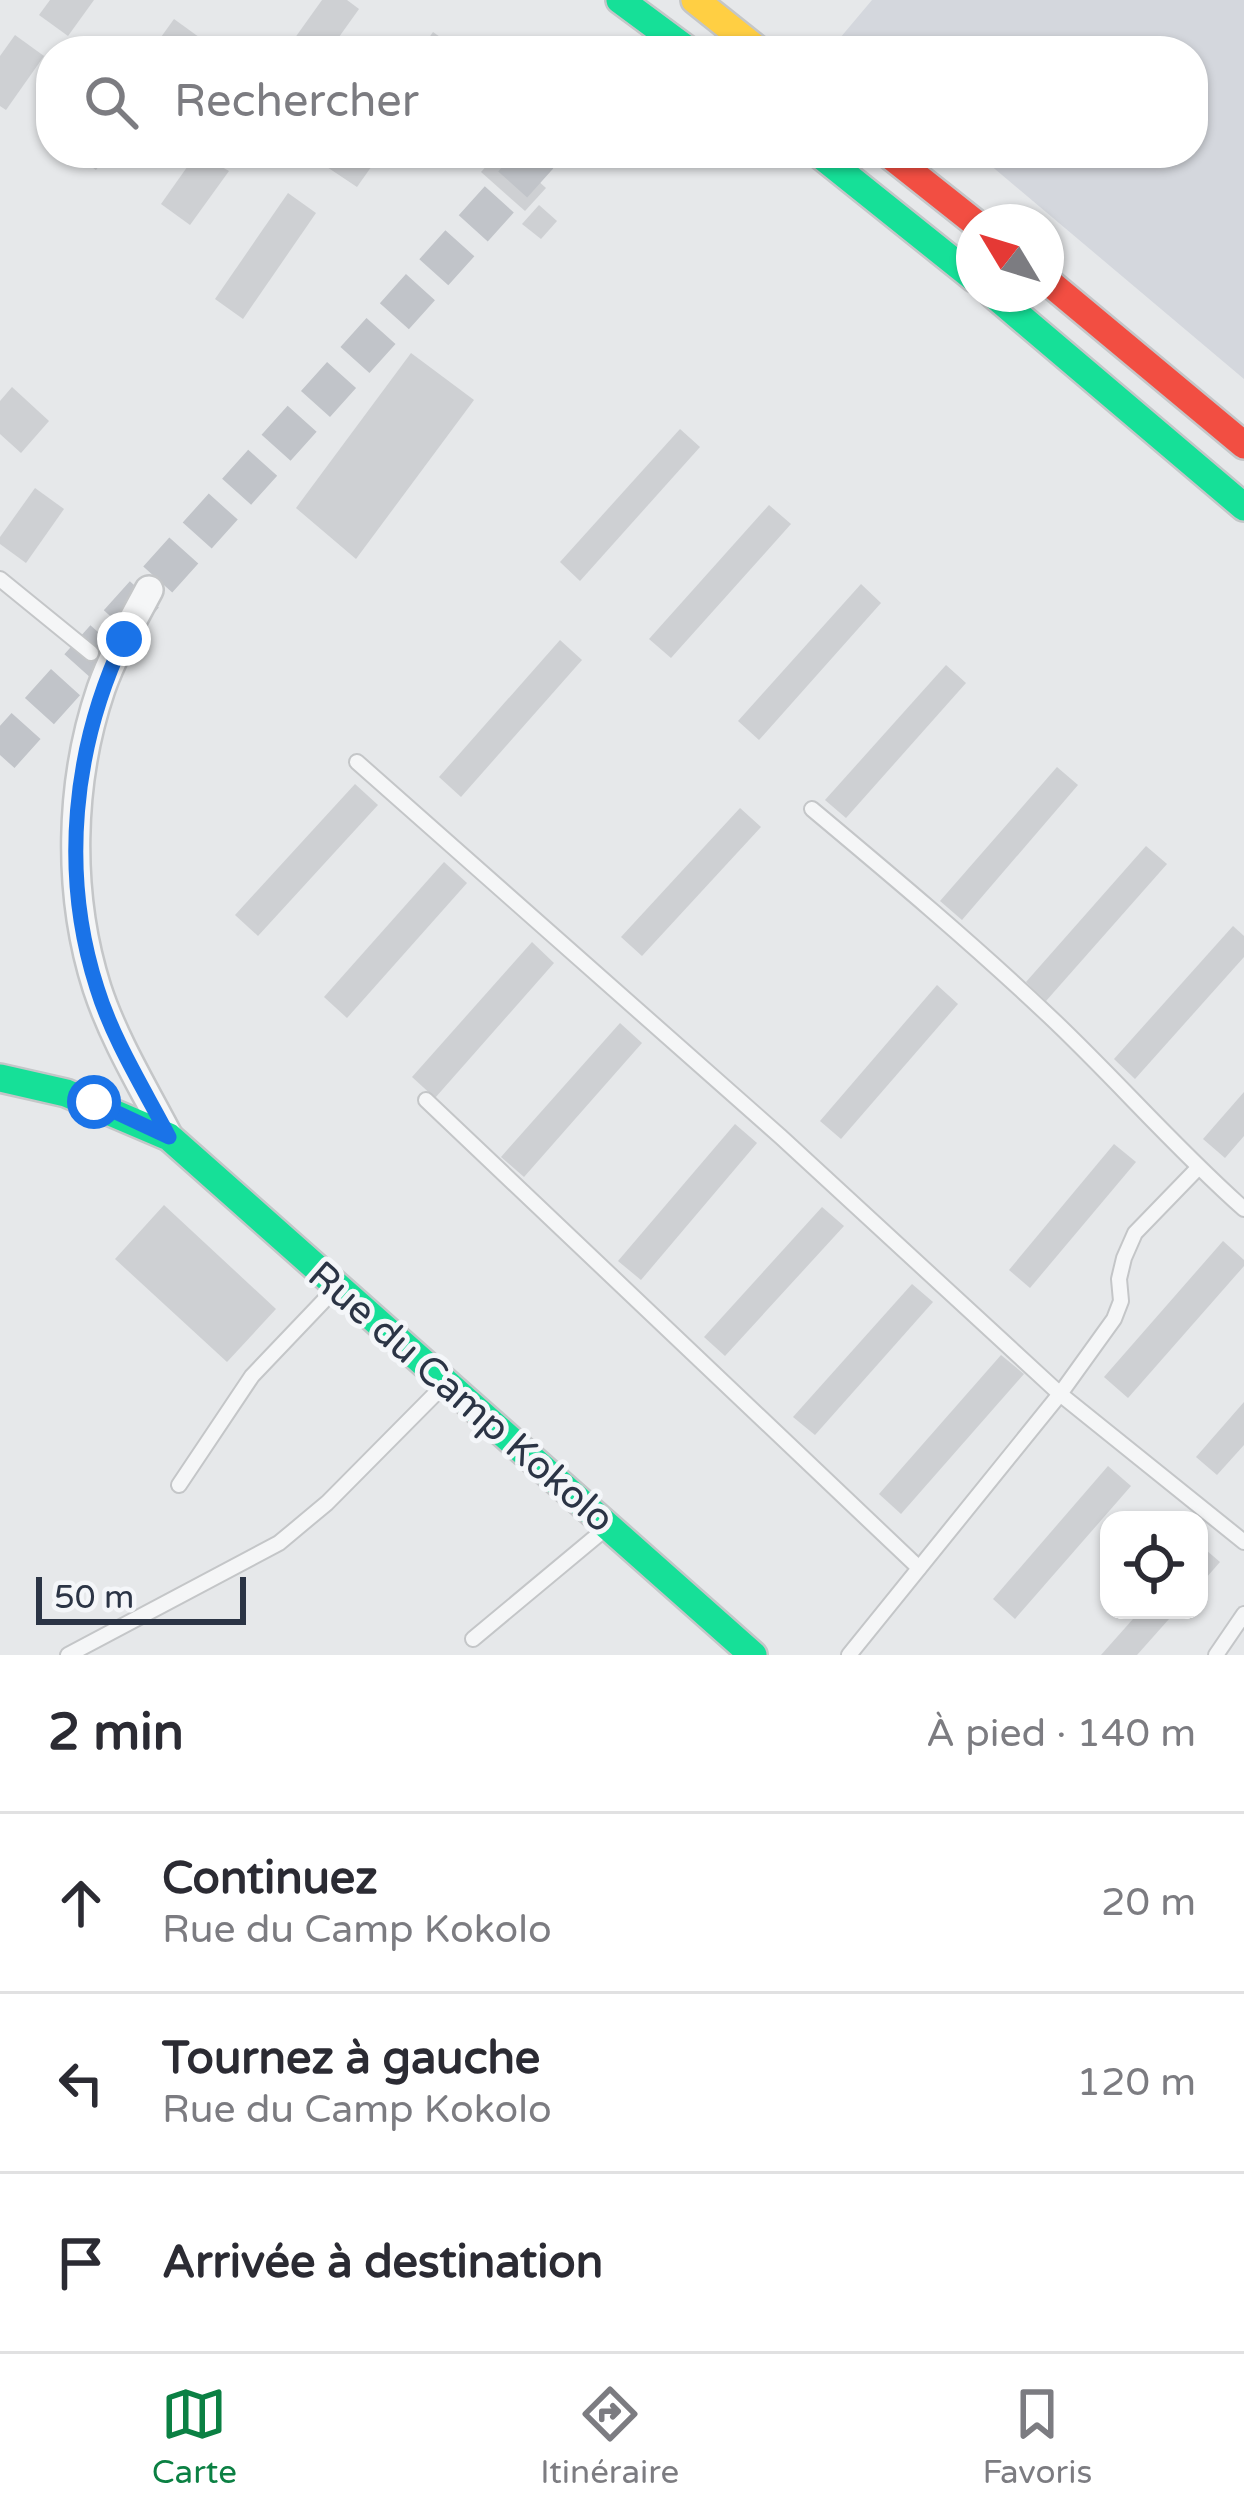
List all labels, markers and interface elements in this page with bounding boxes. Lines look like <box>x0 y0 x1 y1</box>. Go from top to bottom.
search box <box>36 36 1208 168</box>
icon: search <box>78 69 144 135</box>
text: Rechercher <box>174 75 419 129</box>
north arrow <box>956 204 1064 312</box>
route end <box>97 612 151 666</box>
route start <box>67 1075 121 1129</box>
street label: Rue du Camp Kokolo <box>299 1252 623 1543</box>
map controls <box>1100 1511 1208 1619</box>
button: locate <box>1100 1511 1208 1619</box>
scale bar <box>36 1571 246 1624</box>
text: 50 m <box>54 1578 134 1617</box>
text: 2 min <box>48 1702 184 1764</box>
text: À pied · 140 m <box>926 1710 1196 1757</box>
text: Continuez <box>162 1852 378 1906</box>
icon: ahead <box>48 1870 114 1936</box>
text: 20 m <box>1101 1879 1196 1926</box>
text: Rue du Camp Kokolo <box>162 1906 552 1953</box>
text: Tournez à gauche <box>162 2032 540 2086</box>
icon: left <box>48 2050 114 2116</box>
text: 120 m <box>1077 2059 1196 2106</box>
text: Rue du Camp Kokolo <box>162 2086 552 2133</box>
icon: arrive <box>48 2230 114 2296</box>
text: Arrivée à destination <box>162 2236 603 2290</box>
tab: Carte <box>152 2381 237 2492</box>
tab: Itinéraire <box>540 2381 679 2492</box>
tab: Favoris <box>982 2381 1092 2492</box>

